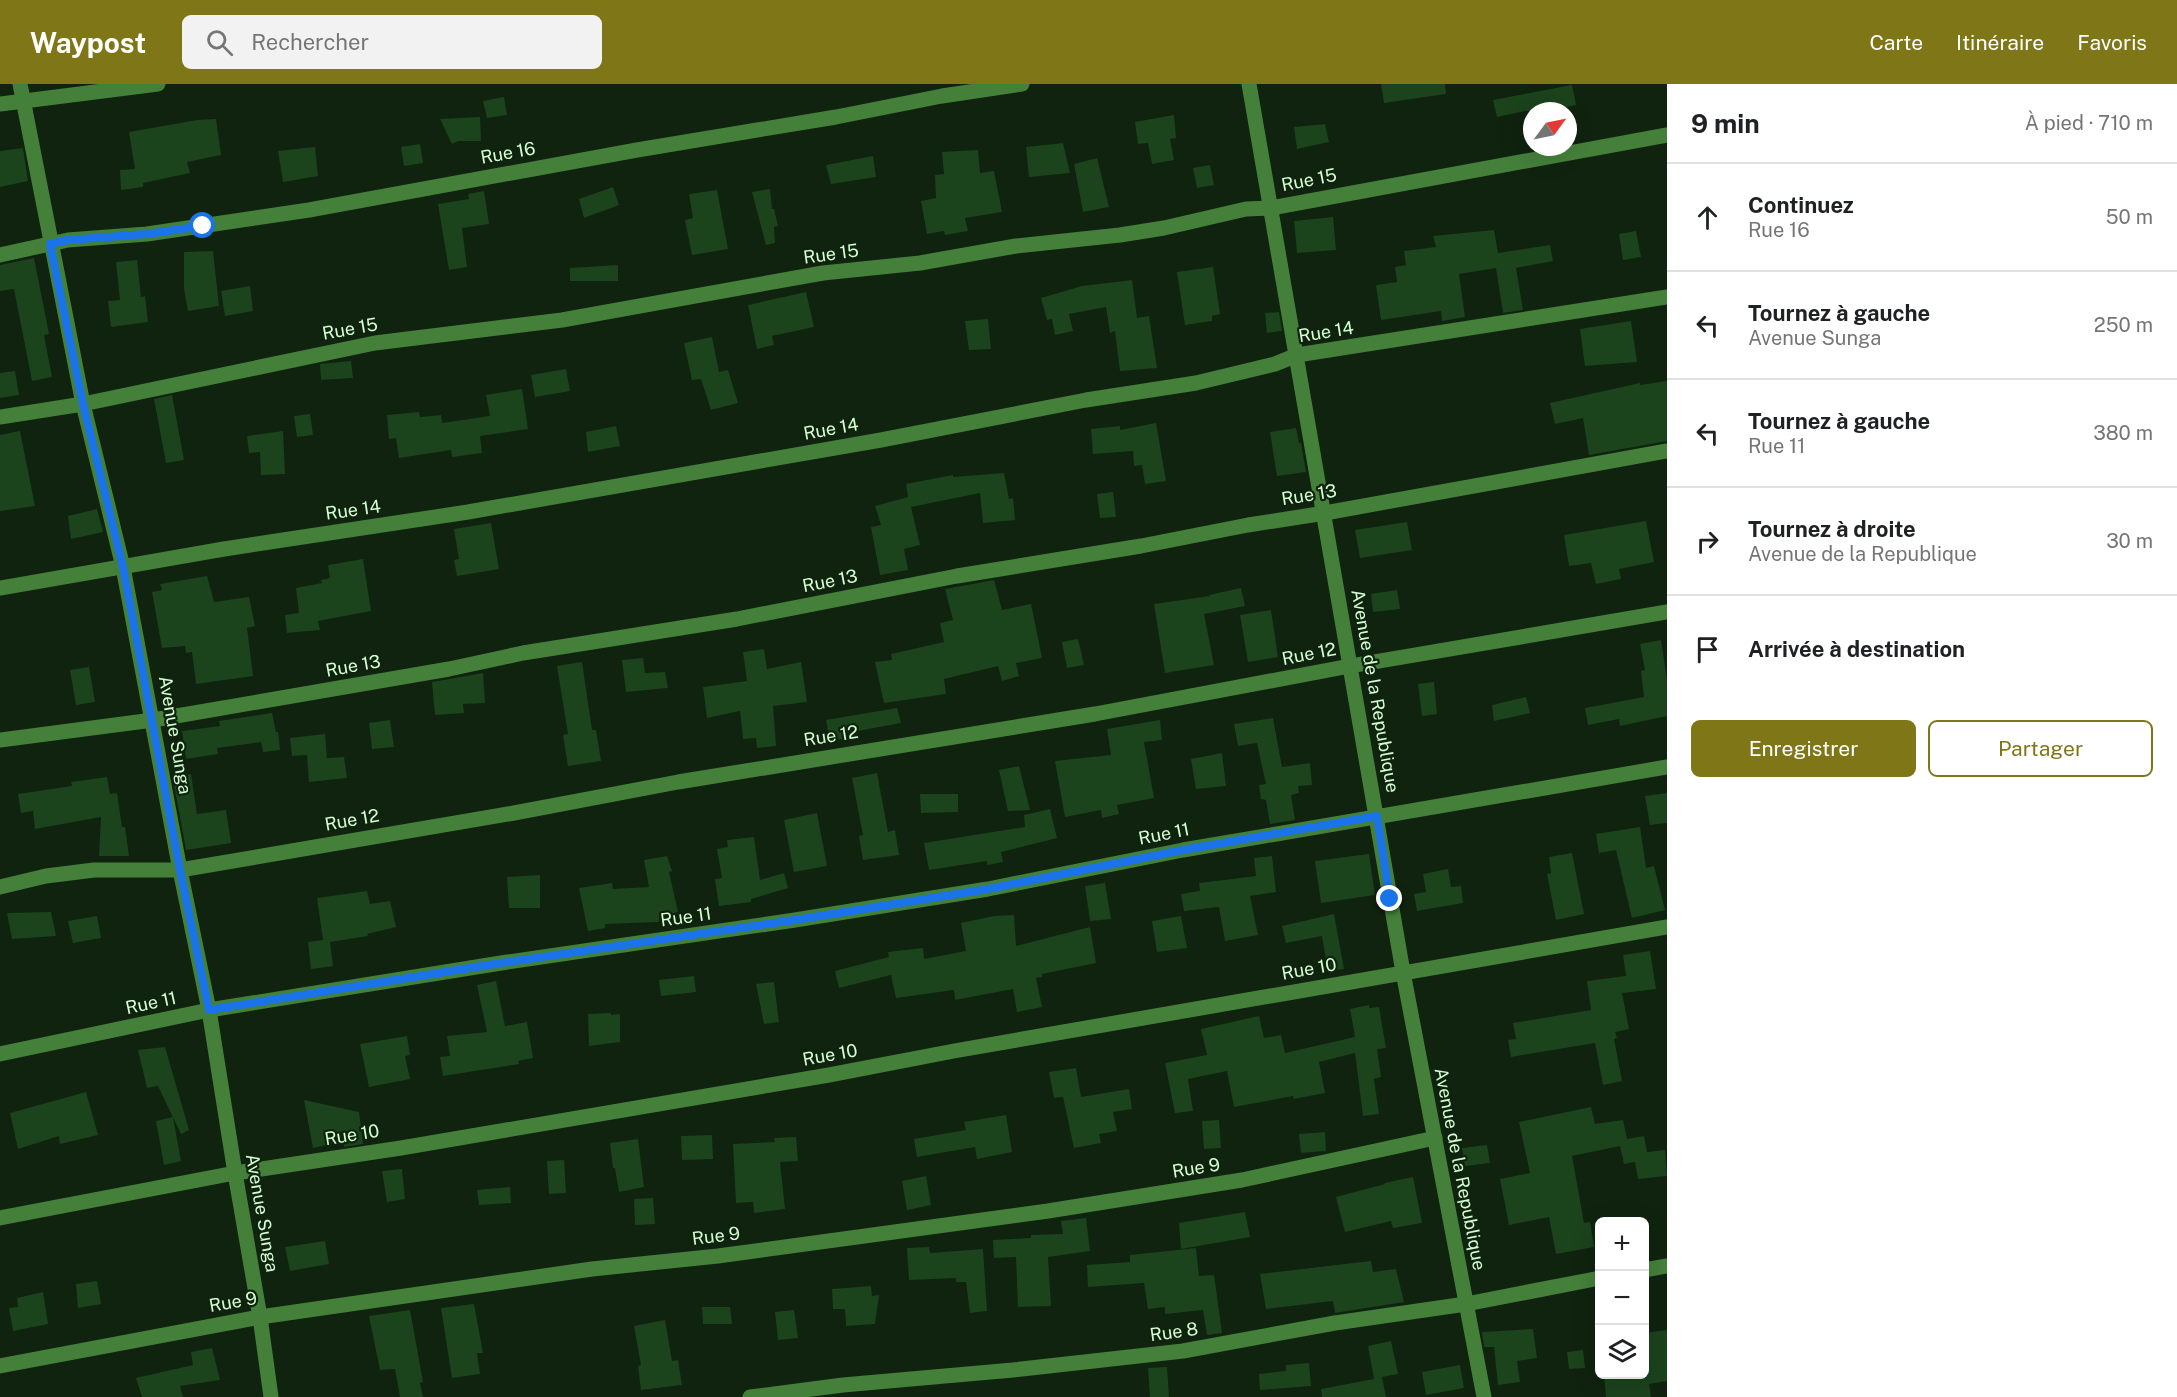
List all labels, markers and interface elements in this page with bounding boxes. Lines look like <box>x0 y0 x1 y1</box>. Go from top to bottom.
search box <box>182 15 602 69</box>
text: Waypost <box>30 26 146 59</box>
icon: search <box>203 26 236 59</box>
text: Rechercher <box>251 29 369 55</box>
text: Carte <box>1869 30 1923 55</box>
text: Itinéraire <box>1956 30 2044 55</box>
text: Favoris <box>2077 30 2147 55</box>
north arrow <box>1523 102 1577 156</box>
text: 9 min <box>1691 108 1760 139</box>
text: À pied · 710 m <box>2025 111 2153 135</box>
street label: Rue 16 <box>479 137 537 168</box>
street label: Rue 15 <box>1280 164 1338 195</box>
text: Continuez <box>1748 192 1854 218</box>
icon: ahead <box>1691 201 1724 234</box>
text: 50 m <box>2106 205 2153 229</box>
route start <box>189 212 215 238</box>
text: Rue 16 <box>1748 218 1810 242</box>
street label: Rue 15 <box>802 239 860 268</box>
text: Tournez à gauche <box>1748 300 1930 326</box>
icon: left <box>1691 309 1724 342</box>
street label: Rue 15 <box>321 313 379 344</box>
text: 250 m <box>2094 313 2153 337</box>
street label: Rue 14 <box>1297 317 1355 346</box>
text: Avenue Sunga <box>1748 326 1881 350</box>
text: Tournez à gauche <box>1748 408 1930 434</box>
street label: Rue 14 <box>802 413 860 444</box>
icon: left <box>1691 417 1724 450</box>
text: 380 m <box>2093 421 2153 445</box>
text: Rue 11 <box>1748 434 1805 458</box>
street label: Rue 13 <box>1280 480 1338 509</box>
street label: Rue 14 <box>324 495 382 524</box>
text: Tournez à droite <box>1748 516 1916 542</box>
icon: right <box>1691 525 1724 558</box>
text: 30 m <box>2106 529 2153 553</box>
text: Avenue de la Republique <box>1748 542 1977 566</box>
street label: Rue 13 <box>801 565 859 596</box>
street label: Avenue de la Republique <box>1347 588 1404 794</box>
icon: arrive <box>1691 633 1724 666</box>
text: Arrivée à destination <box>1748 636 1965 662</box>
street label: Rue 12 <box>1280 638 1338 669</box>
street label: Rue 13 <box>324 650 382 681</box>
street label: Avenue Sunga <box>155 674 196 796</box>
button: Enregistrer <box>1691 720 1916 777</box>
button: Partager <box>1928 720 2153 777</box>
street label: Rue 12 <box>802 721 860 750</box>
street label: Rue 12 <box>323 804 381 835</box>
street label: Rue 11 <box>1137 818 1191 849</box>
route end <box>1376 885 1402 911</box>
street label: Rue 11 <box>659 903 713 930</box>
street label: Rue 10 <box>1280 953 1338 984</box>
street label: Rue 11 <box>123 987 178 1018</box>
street label: Rue 10 <box>801 1039 859 1070</box>
street label: Avenue de la Republique <box>1431 1066 1490 1272</box>
street label: Rue 10 <box>323 1120 381 1149</box>
street label: Avenue Sunga <box>242 1152 283 1274</box>
street label: Rue 9 <box>1170 1153 1221 1182</box>
map controls <box>1595 1217 1649 1379</box>
button: + <box>1595 1217 1649 1271</box>
street label: Rue 9 <box>691 1222 741 1249</box>
button: − <box>1595 1271 1649 1325</box>
street label: Rue 9 <box>207 1287 258 1316</box>
street label: Rue 8 <box>1148 1318 1199 1345</box>
button: layers <box>1595 1325 1649 1379</box>

